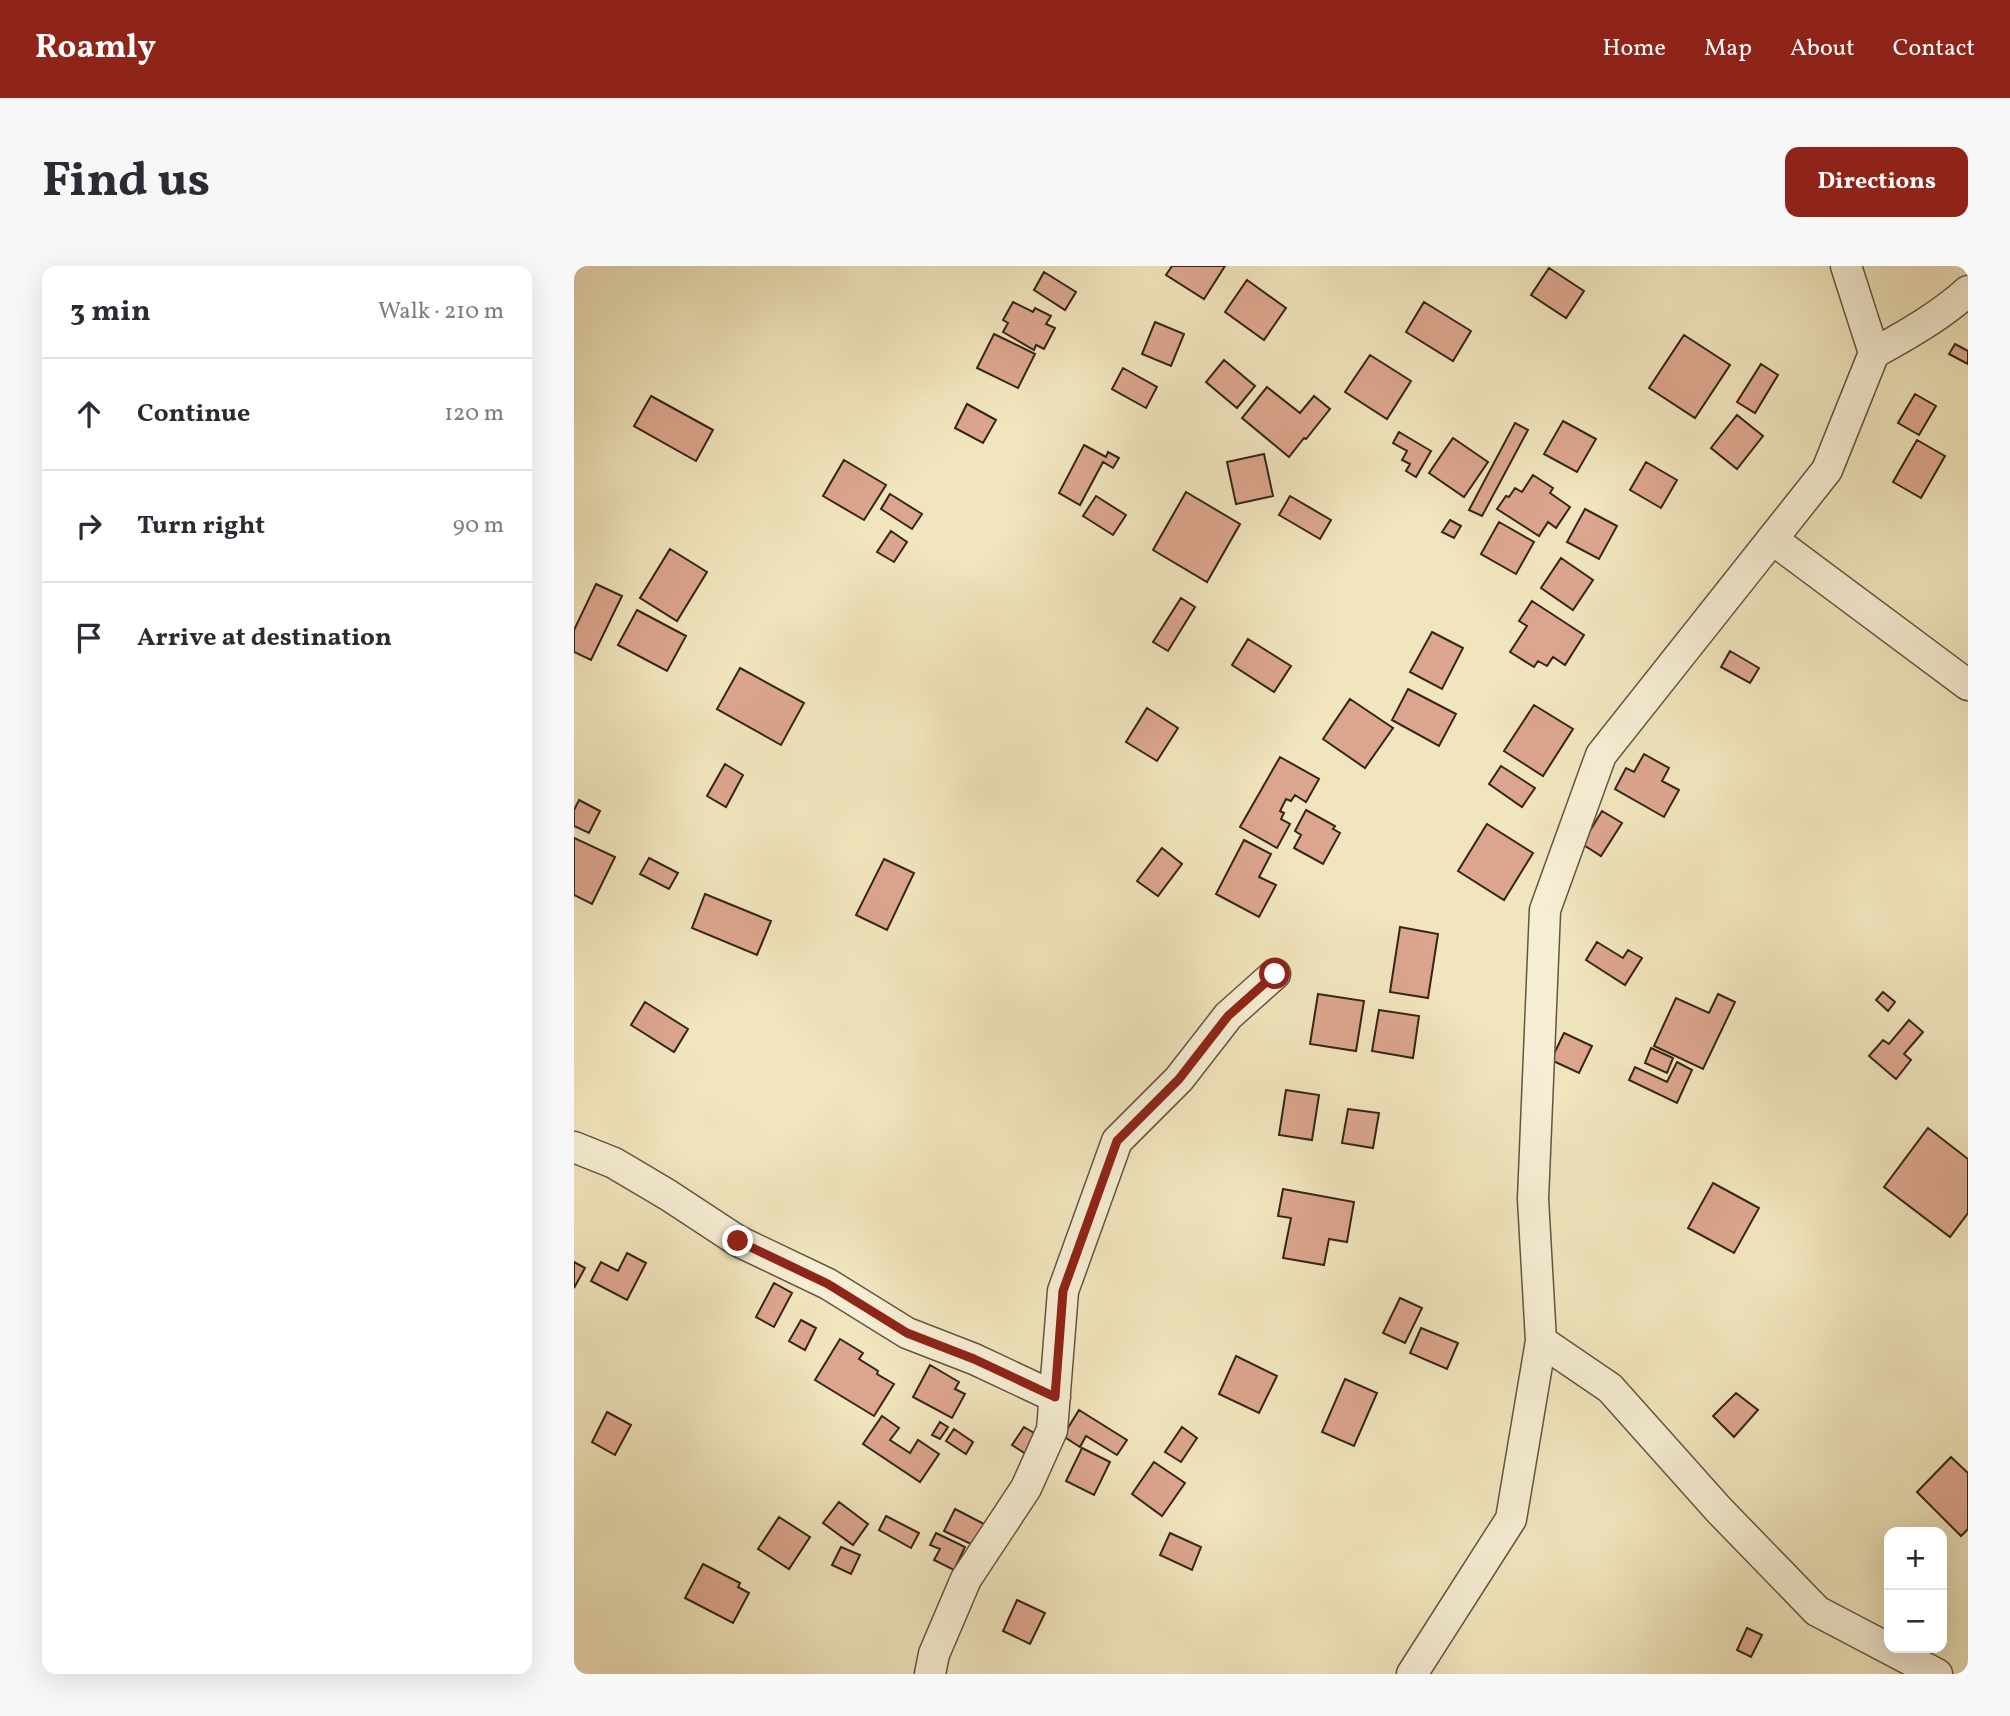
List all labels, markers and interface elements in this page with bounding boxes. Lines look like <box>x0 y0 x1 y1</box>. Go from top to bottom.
text: Roamly <box>35 26 156 72</box>
text: Home <box>1602 32 1666 66</box>
text: Map <box>1704 32 1752 66</box>
text: About <box>1790 32 1855 66</box>
text: Contact <box>1893 32 1975 66</box>
button: Directions <box>1785 147 1968 217</box>
text: Find us <box>42 148 210 217</box>
text: 3 min <box>70 291 151 333</box>
text: Walk · 210 m <box>378 296 504 328</box>
icon: ahead <box>70 395 108 433</box>
text: Continue <box>137 396 250 432</box>
text: 120 m <box>444 398 504 430</box>
icon: right <box>70 507 108 545</box>
text: Turn right <box>137 508 265 544</box>
text: 90 m <box>453 510 504 542</box>
icon: arrive <box>70 619 108 657</box>
text: Arrive at destination <box>137 620 392 656</box>
route start <box>1259 958 1290 989</box>
route end <box>722 1225 753 1256</box>
map controls <box>1884 1527 1947 1653</box>
button: + <box>1884 1527 1947 1590</box>
button: − <box>1884 1590 1947 1653</box>

